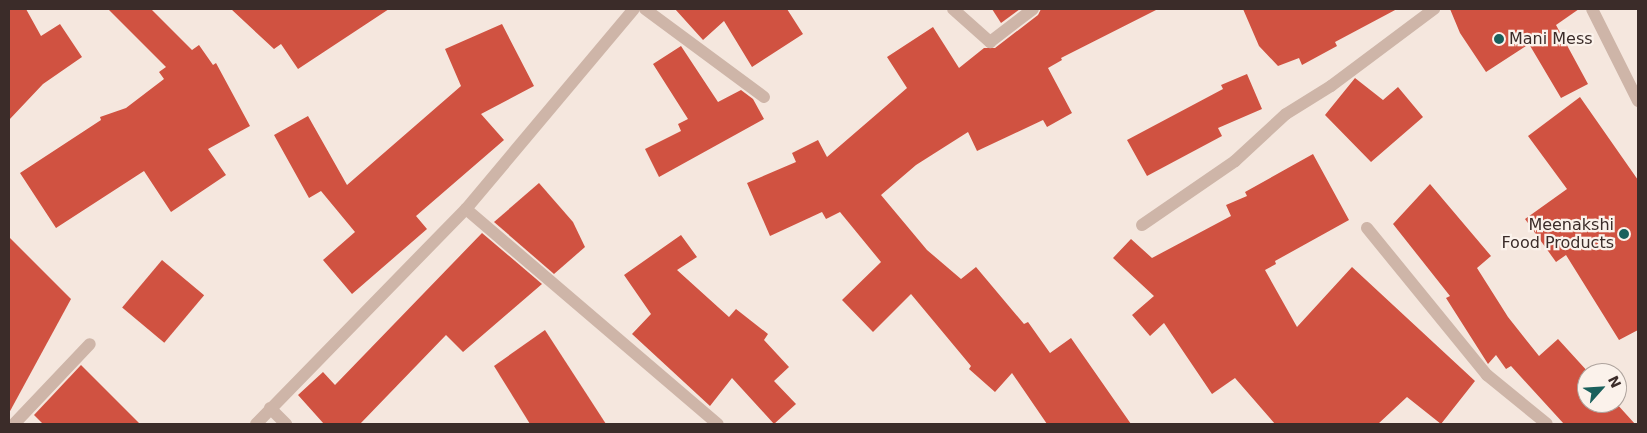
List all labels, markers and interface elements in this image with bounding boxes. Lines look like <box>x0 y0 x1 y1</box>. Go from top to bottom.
place label: Mani Mess <box>1509 29 1593 49</box>
marker: Mani Mess <box>1493 33 1505 45</box>
place label: Meenakshi Food Products <box>1501 215 1614 253</box>
marker: Meenakshi Food Products <box>1618 228 1630 240</box>
north arrow <box>1577 363 1627 413</box>
text: N <box>1605 373 1624 391</box>

